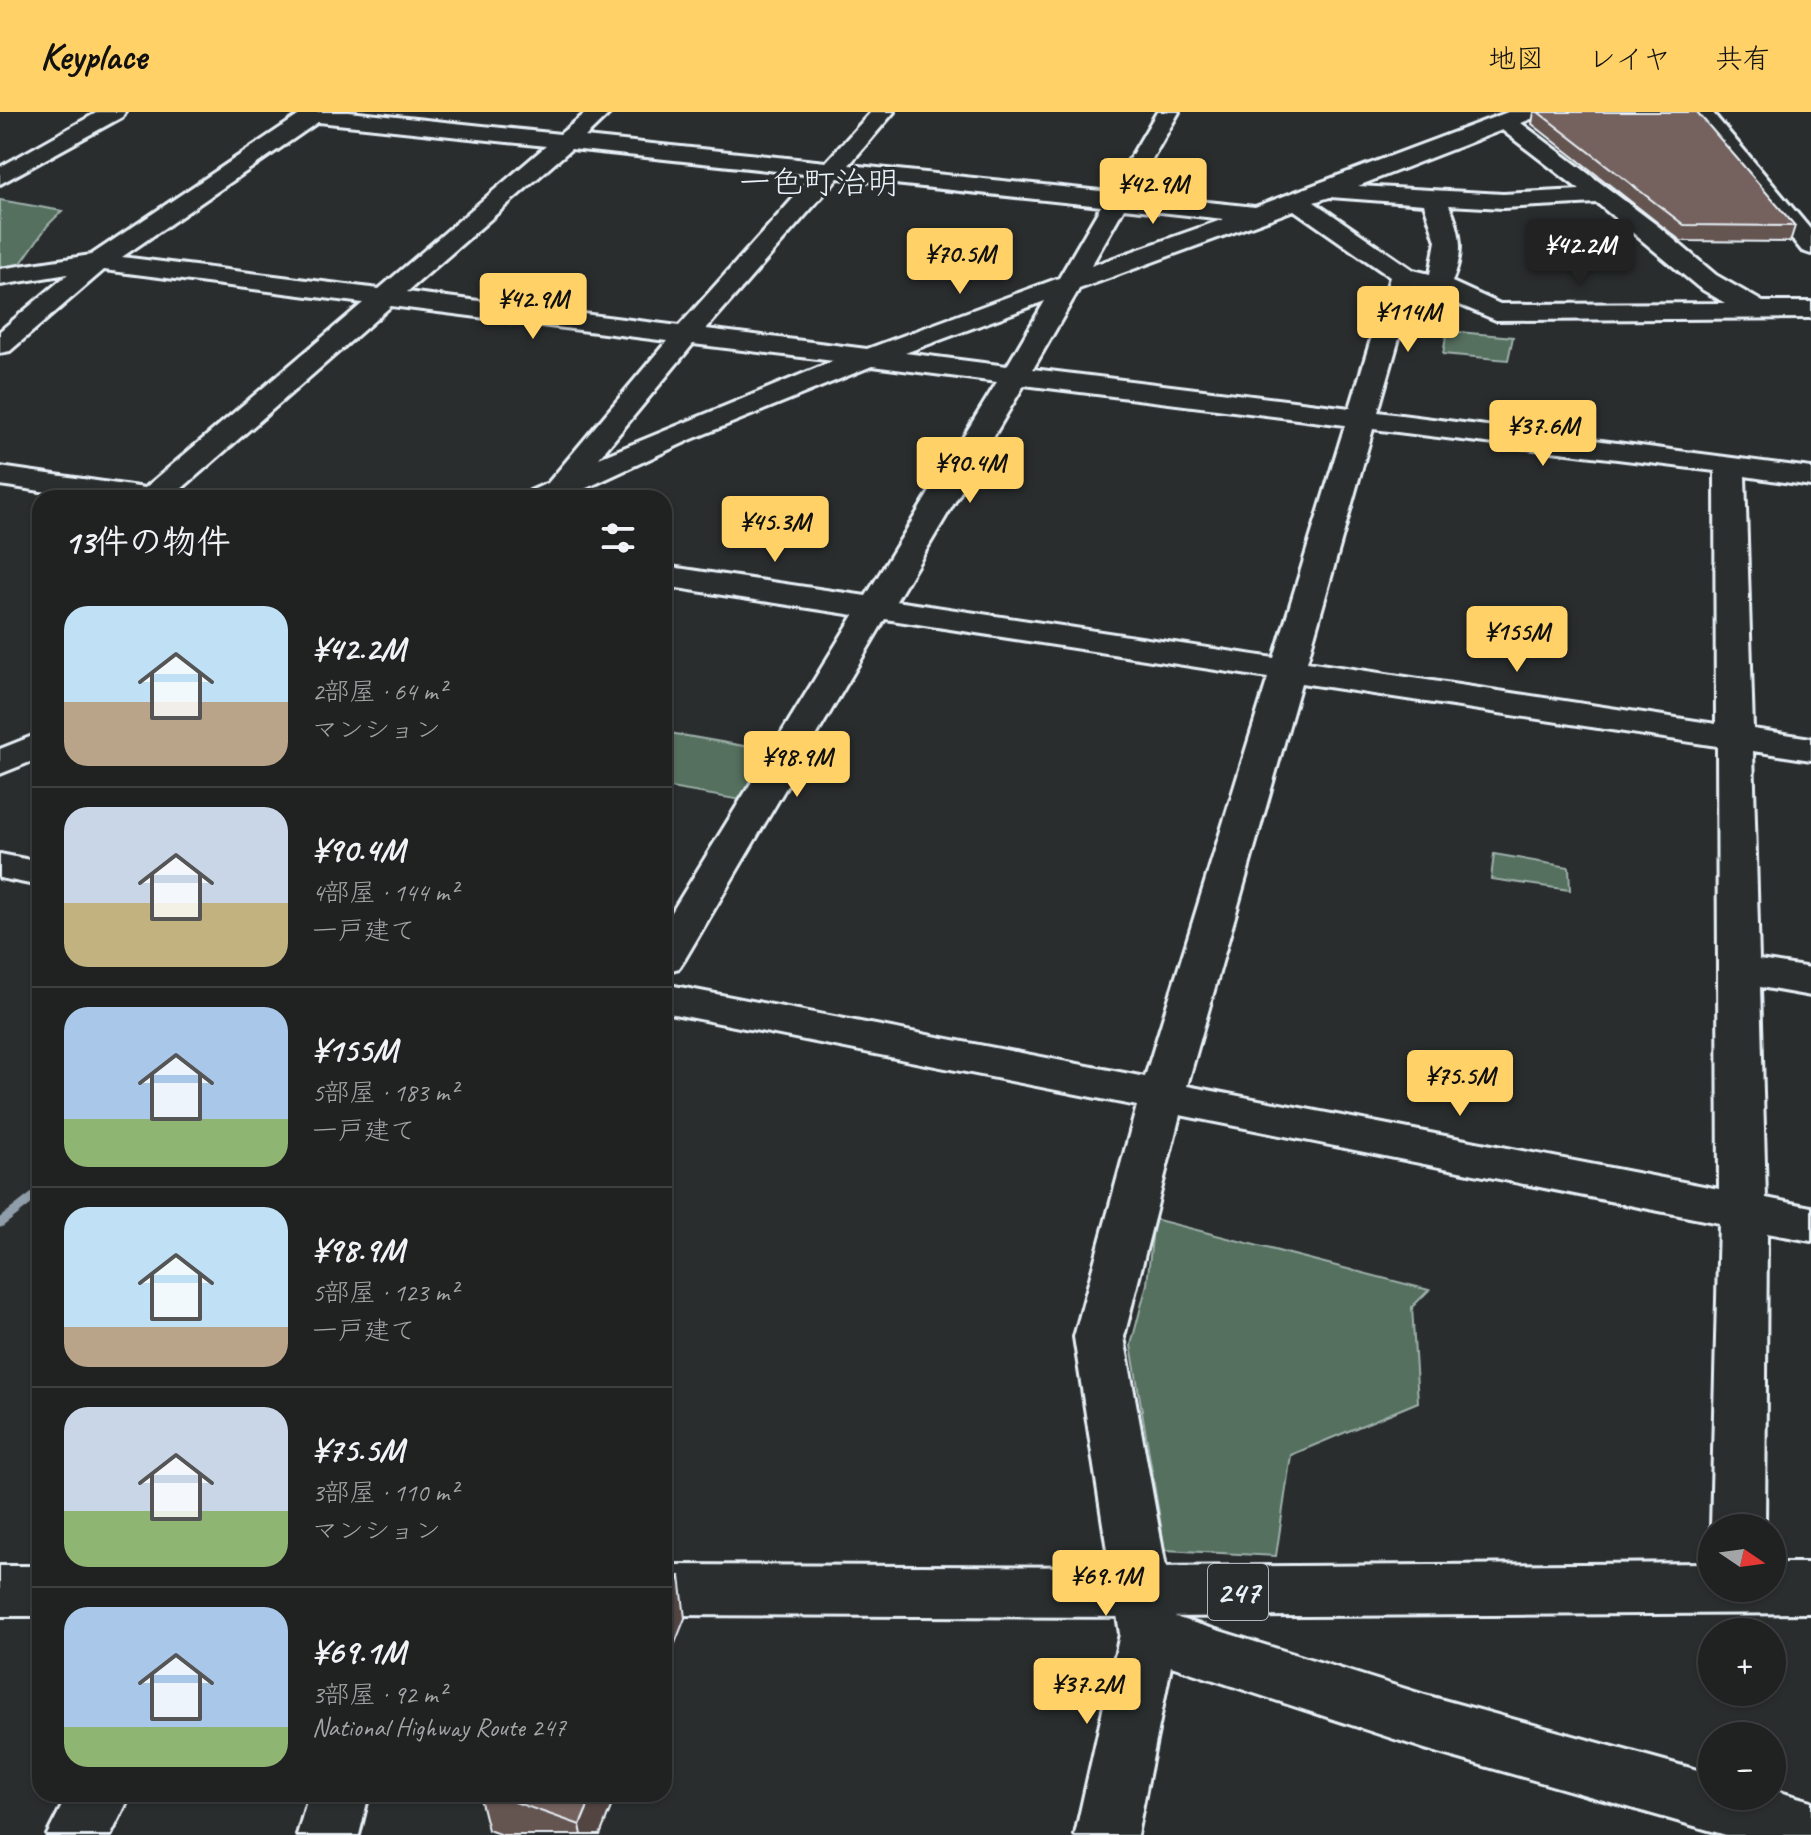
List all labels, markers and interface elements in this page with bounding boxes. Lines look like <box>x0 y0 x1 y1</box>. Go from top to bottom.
text: Keyplace <box>40 33 147 80</box>
text: 地図 <box>1488 41 1544 76</box>
text: レイヤ <box>1588 41 1671 76</box>
text: 共有 <box>1715 41 1771 76</box>
pin: ¥42.9M <box>1088 158 1218 226</box>
district label: 一色町治明 <box>739 162 899 203</box>
text: ¥42.9M <box>1118 167 1188 200</box>
pin: ¥42.2M <box>1515 219 1645 287</box>
pin: ¥70.5M <box>895 228 1025 296</box>
text: ¥42.2M <box>1545 228 1615 261</box>
text: ¥70.5M <box>925 237 995 270</box>
pin: ¥42.9M <box>468 273 598 341</box>
text: ¥42.9M <box>498 282 568 315</box>
pin: ¥114M <box>1352 286 1464 354</box>
text: ¥114M <box>1375 295 1441 328</box>
pin: ¥37.6M <box>1478 400 1608 468</box>
text: ¥37.6M <box>1507 409 1579 442</box>
pin: ¥90.4M <box>905 437 1035 505</box>
text: ¥90.4M <box>935 446 1005 479</box>
pin: ¥45.3M <box>710 496 840 564</box>
text: ¥45.3M <box>740 505 810 538</box>
icon: filters <box>596 516 640 560</box>
text: 13件の物件 <box>64 520 231 563</box>
pin: ¥155M <box>1461 606 1573 674</box>
text: ¥155M <box>1485 615 1549 648</box>
text: ¥42.2M <box>312 627 405 670</box>
icon: home <box>128 638 224 734</box>
text: 2部屋 · 64 m² <box>312 675 446 708</box>
text: マンション <box>312 713 441 746</box>
pin: ¥98.9M <box>732 731 862 799</box>
text: ¥98.9M <box>762 740 832 773</box>
text: ¥90.4M <box>312 828 404 871</box>
icon: home <box>128 839 224 935</box>
text: 4部屋 · 144 m² <box>312 876 457 909</box>
text: 一戸建て <box>312 914 416 947</box>
text: ¥155M <box>312 1028 397 1071</box>
icon: home <box>128 1039 224 1135</box>
pin: ¥75.5M <box>1395 1050 1525 1118</box>
text: ¥75.5M <box>1425 1059 1495 1092</box>
text: 5部屋 · 183 m² <box>312 1076 457 1109</box>
text: 一戸建て <box>312 1114 416 1147</box>
text: ¥98.9M <box>312 1228 404 1271</box>
icon: home <box>128 1239 224 1335</box>
text: 5部屋 · 123 m² <box>312 1276 457 1309</box>
text: 一戸建て <box>312 1314 416 1347</box>
text: ¥75.5M <box>312 1428 404 1471</box>
icon: home <box>128 1439 224 1535</box>
text: 3部屋 · 110 m² <box>312 1476 457 1509</box>
text: マンション <box>312 1514 441 1547</box>
north arrow <box>1698 1514 1786 1602</box>
map controls <box>1698 1514 1786 1810</box>
pin: ¥69.1M <box>1041 1550 1171 1618</box>
text: ¥69.1M <box>1070 1559 1142 1592</box>
road number: 247 <box>1208 1564 1268 1620</box>
button: + <box>1698 1618 1786 1706</box>
text: ¥69.1M <box>312 1630 405 1673</box>
icon: home <box>128 1639 224 1735</box>
pin: ¥37.2M <box>1022 1658 1152 1726</box>
text: ¥37.2M <box>1052 1667 1122 1700</box>
text: 3部屋 · 92 m² <box>312 1678 446 1711</box>
text: National Highway Route 247 <box>312 1711 566 1744</box>
button: − <box>1698 1722 1786 1810</box>

